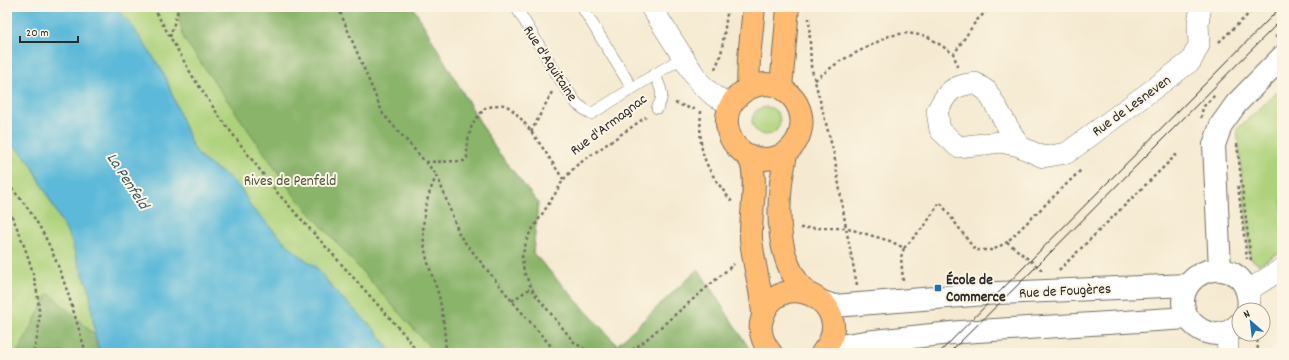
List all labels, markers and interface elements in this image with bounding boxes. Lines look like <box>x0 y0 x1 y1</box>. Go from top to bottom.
scale bar <box>20 18 78 44</box>
street label: Rue d'Aquitaine <box>516 22 582 107</box>
text: 20 m <box>26 25 49 42</box>
street label: Rue de Lesneven <box>1088 70 1176 143</box>
street label: Rue d'Armagnac <box>566 89 652 162</box>
water label: La Penfeld <box>100 149 155 216</box>
park label: Rives de Penfeld <box>244 171 336 193</box>
place label: École de Commerce <box>946 270 1006 309</box>
street label: Rue de Fougères <box>1018 279 1112 305</box>
marker: École de Commerce <box>933 283 943 293</box>
north arrow <box>1231 302 1271 342</box>
text: N <box>1241 306 1254 323</box>

